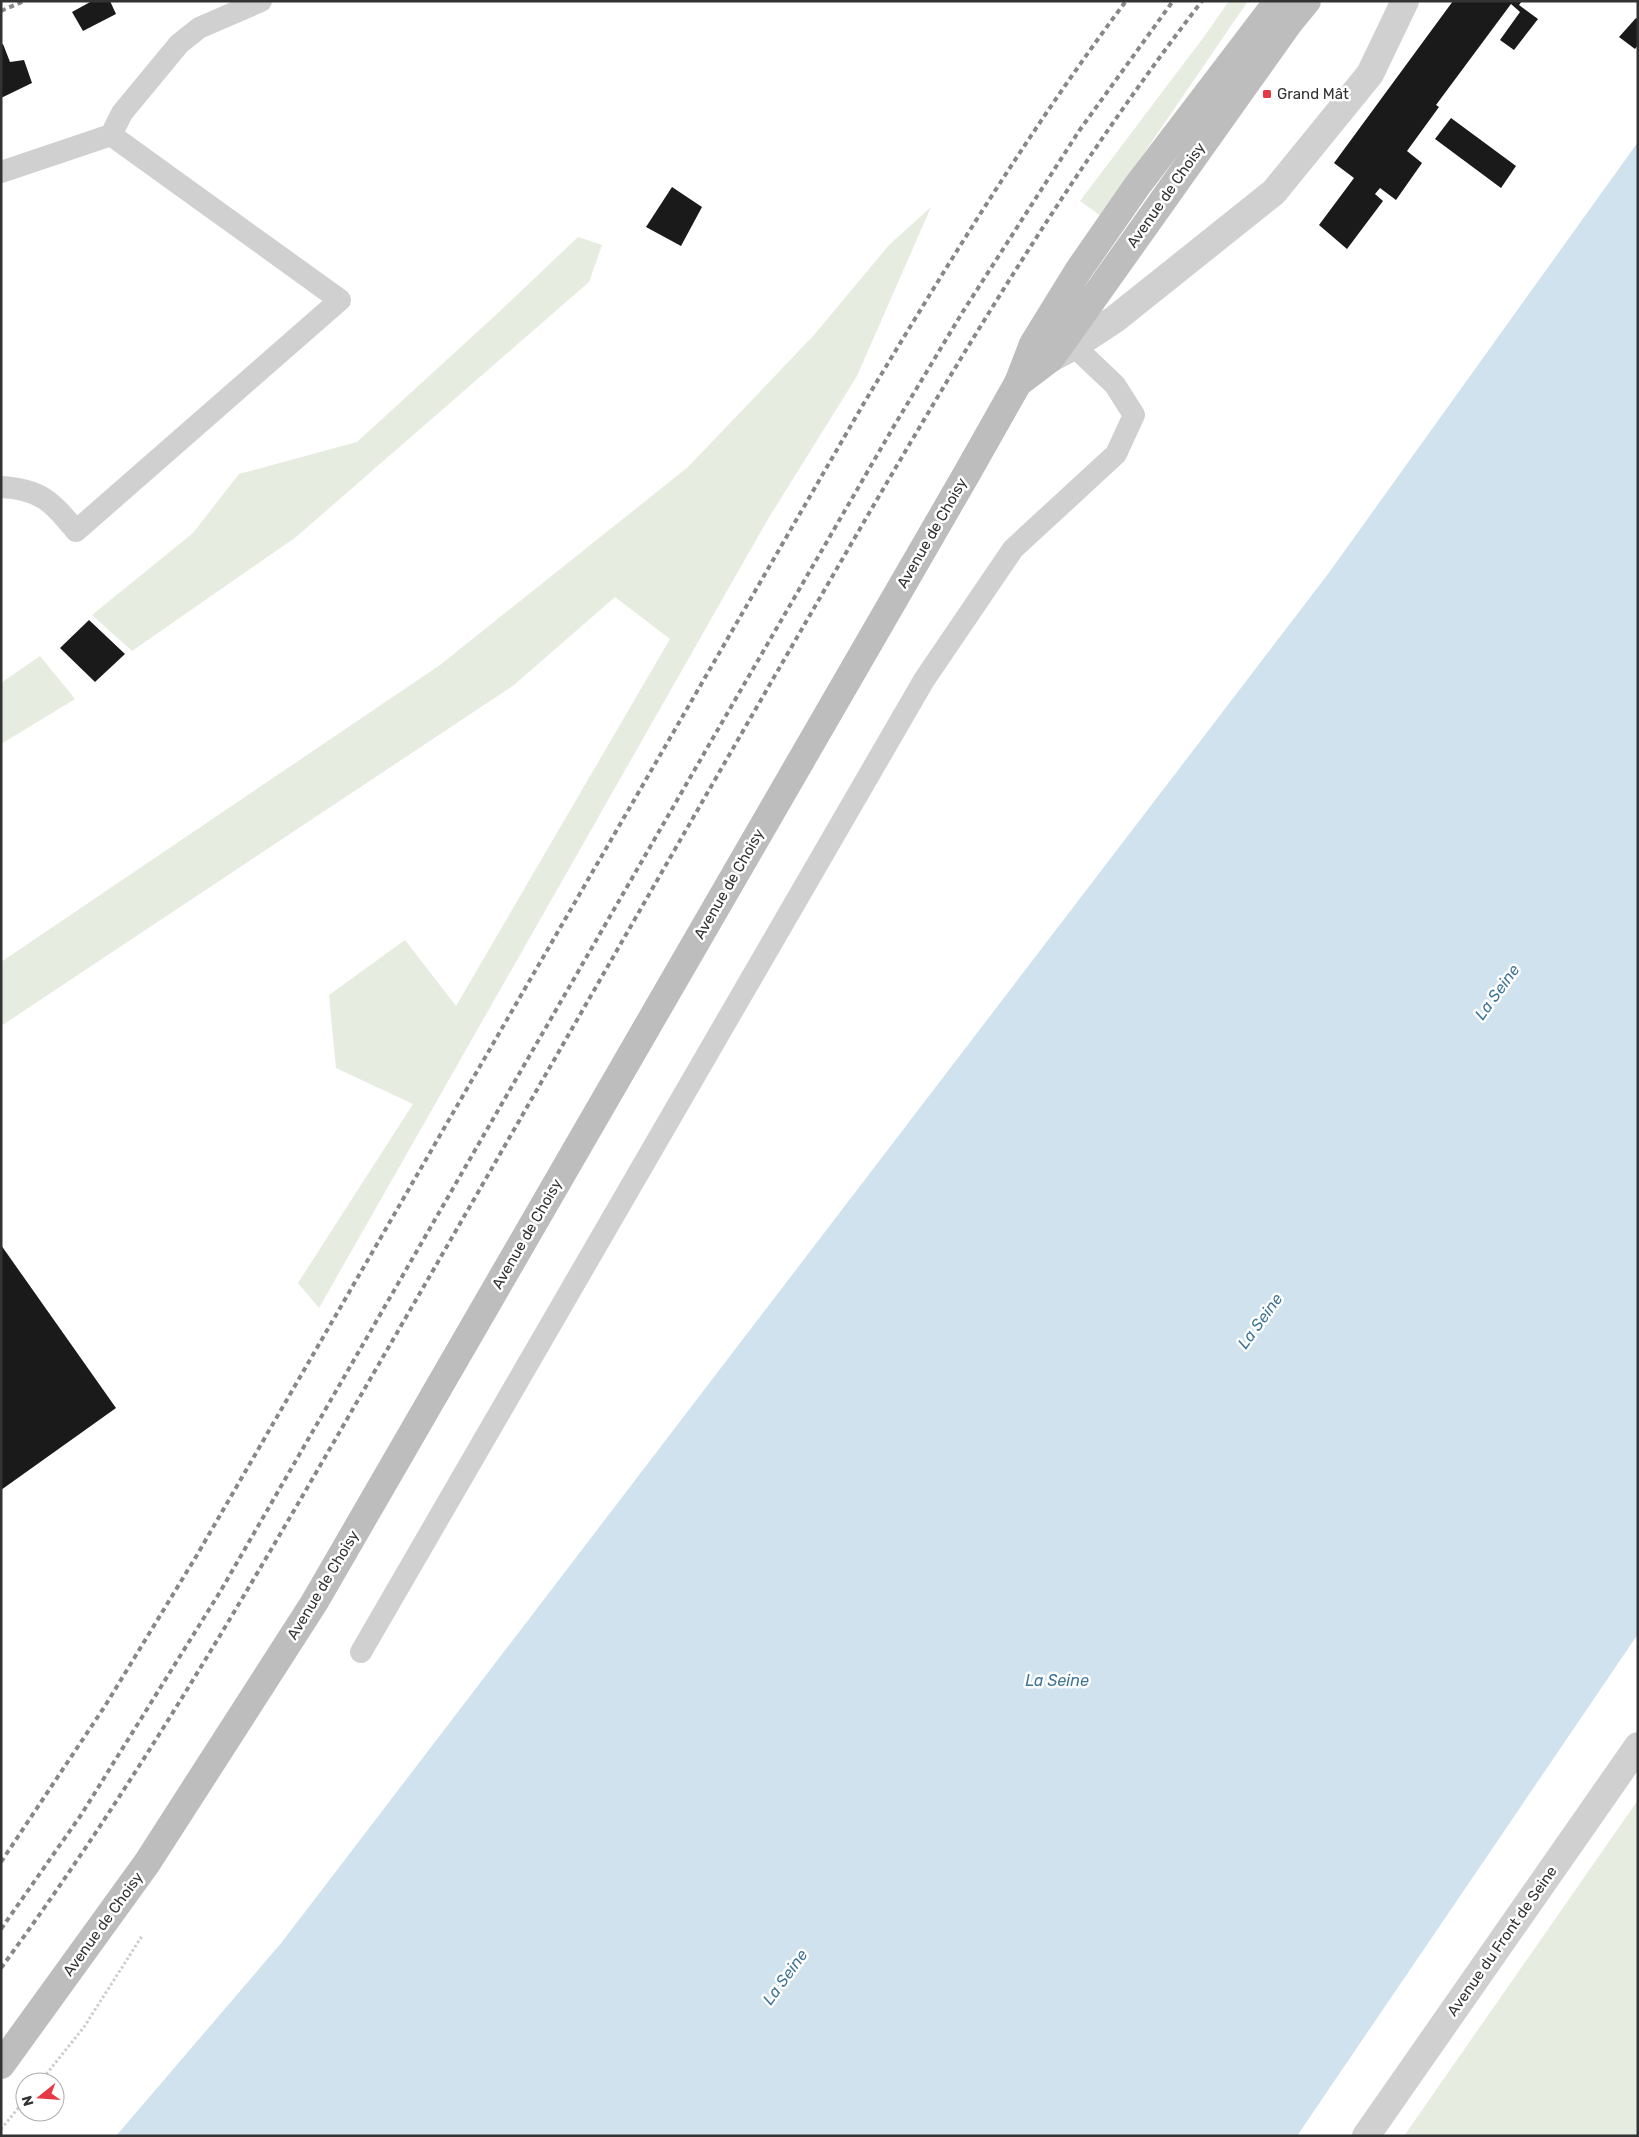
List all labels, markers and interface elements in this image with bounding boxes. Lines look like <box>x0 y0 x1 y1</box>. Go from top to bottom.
place label: Grand Mât <box>1277 85 1349 103</box>
marker: Grand Mât <box>1261 88 1273 100</box>
street label: Avenue de Choisy <box>1123 139 1209 251</box>
street label: Avenue de Choisy <box>893 475 971 591</box>
street label: Avenue de Choisy <box>690 826 768 942</box>
water label: La Seine <box>1471 961 1523 1023</box>
street label: Avenue de Choisy <box>488 1176 566 1292</box>
water label: La Seine <box>1234 1290 1286 1352</box>
street label: Avenue de Choisy <box>283 1527 363 1643</box>
water label: La Seine <box>1025 1671 1089 1690</box>
street label: Avenue du Front de Seine <box>1443 1863 1561 2019</box>
street label: Avenue de Choisy <box>59 1868 147 1980</box>
water label: La Seine <box>759 1946 811 2008</box>
north arrow <box>15 2072 65 2122</box>
text: N <box>18 2093 38 2108</box>

